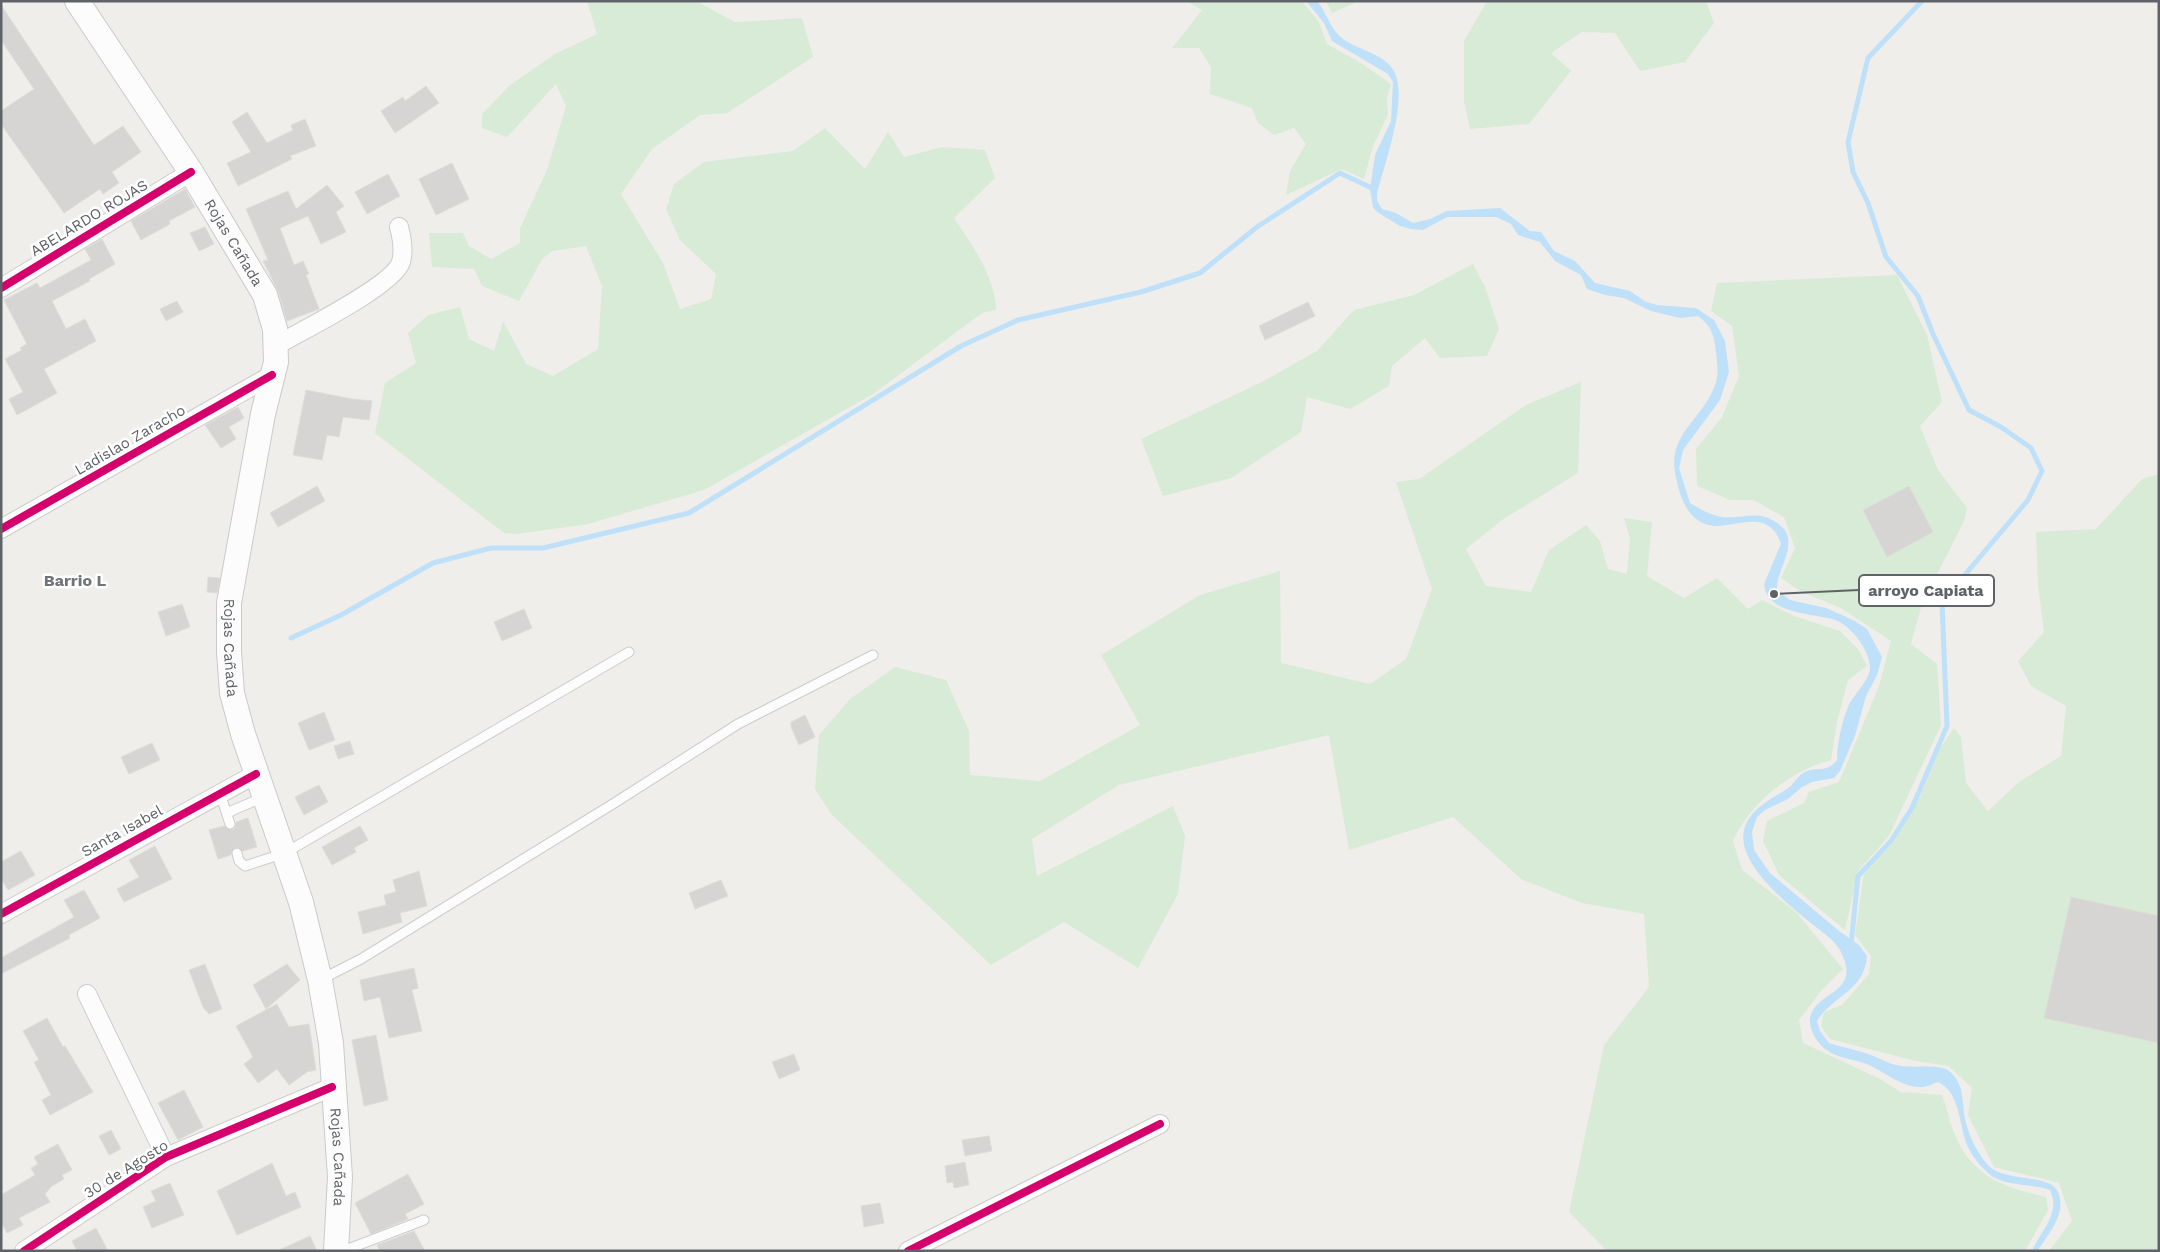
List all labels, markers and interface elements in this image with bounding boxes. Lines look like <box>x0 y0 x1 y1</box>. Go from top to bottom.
street label: ABELARDO ROJAS <box>27 176 151 260</box>
street label: Rojas Cañada <box>200 196 267 290</box>
street label: Ladislao Zaracho <box>71 401 189 479</box>
district label: Barrio L <box>44 571 107 590</box>
callout: arroyo Capiata <box>1859 575 1994 606</box>
text: arroyo Capiata <box>1868 581 1984 600</box>
street label: Rojas Cañada <box>220 598 241 698</box>
street label: Santa Isabel <box>78 801 166 861</box>
street label: Rojas Cañada <box>326 1107 349 1207</box>
street label: 30 de Agosto <box>81 1136 171 1202</box>

